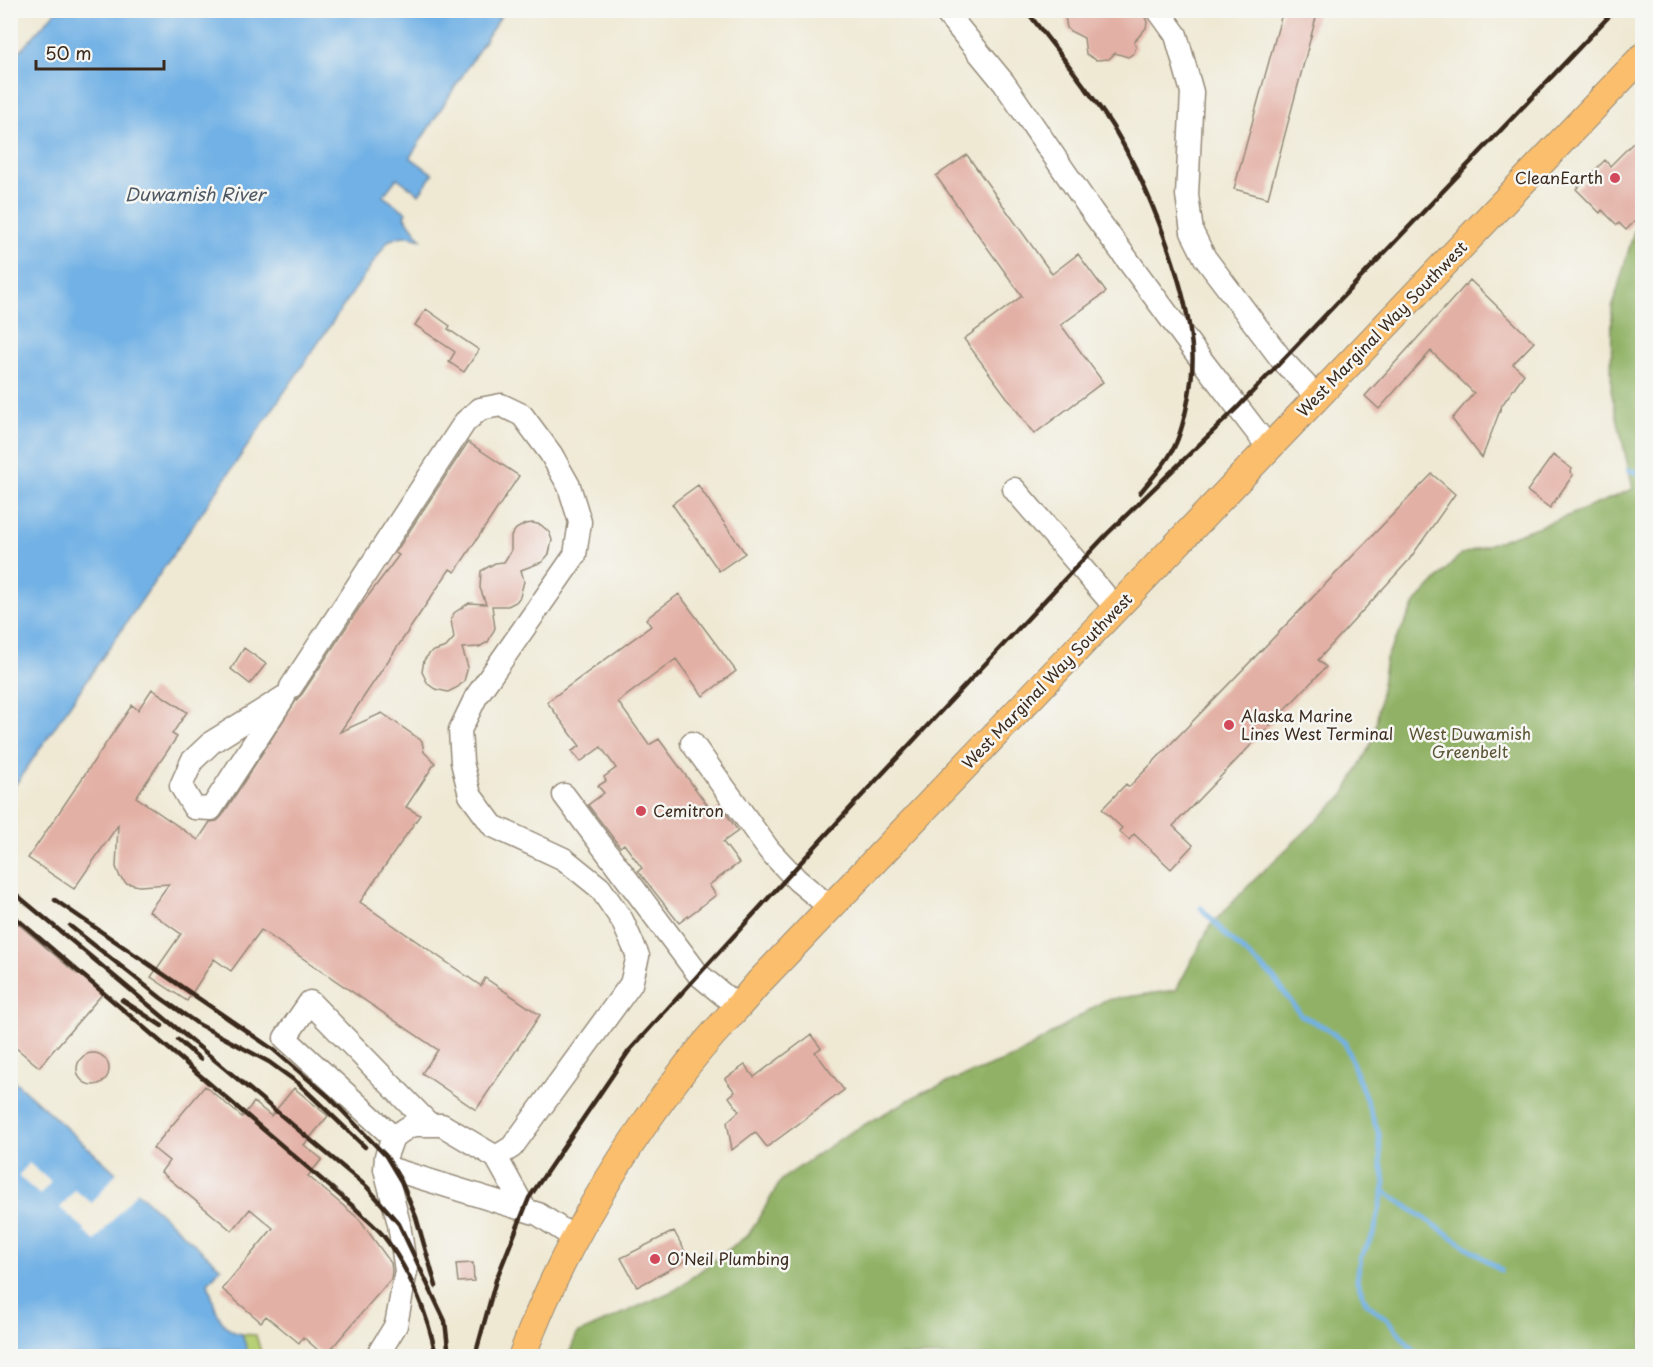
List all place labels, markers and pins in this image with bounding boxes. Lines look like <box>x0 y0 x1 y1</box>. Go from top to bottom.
place label: CleanEarth <box>1515 165 1603 189</box>
marker: CleanEarth <box>1608 171 1622 185</box>
place label: Alaska Marine Lines West Terminal <box>1241 703 1393 745</box>
marker: Alaska Marine Lines West Terminal <box>1222 718 1236 732</box>
place label: Cemitron <box>653 798 724 822</box>
marker: Cemitron <box>634 804 648 818</box>
place label: O'Neil Plumbing <box>667 1246 789 1270</box>
marker: O'Neil Plumbing <box>648 1252 662 1266</box>

